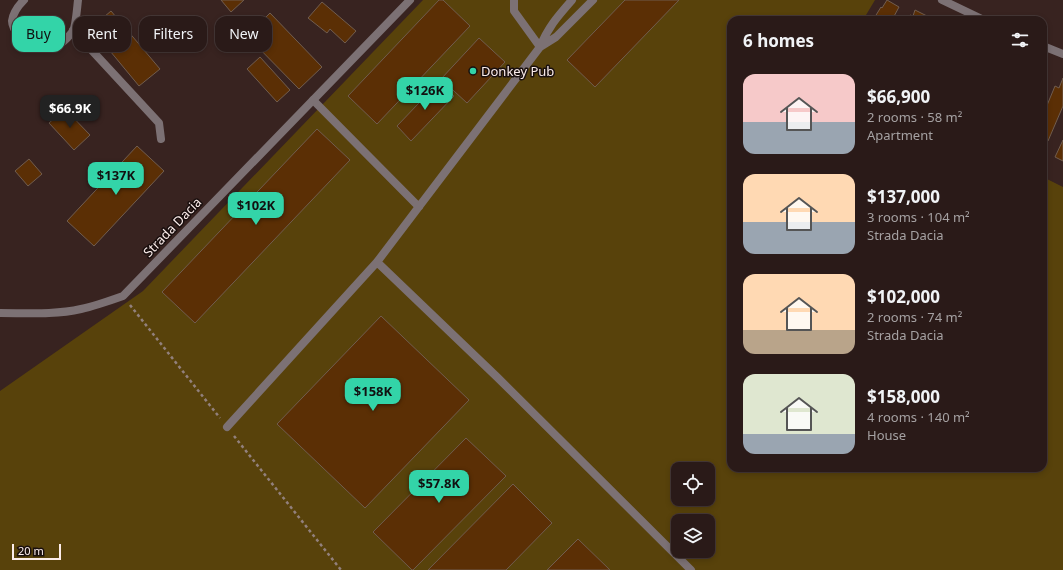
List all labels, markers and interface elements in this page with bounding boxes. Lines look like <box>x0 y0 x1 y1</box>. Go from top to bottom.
chip: Buy <box>12 16 65 52</box>
chip: Rent <box>73 16 131 52</box>
chip: Filters <box>139 16 207 52</box>
chip: New <box>215 16 272 52</box>
text: 6 homes <box>743 29 814 52</box>
icon: filters <box>1009 29 1031 51</box>
place label: Donkey Pub <box>481 62 554 80</box>
marker: Donkey Pub <box>468 66 478 76</box>
pin: $126K <box>397 77 453 111</box>
text: $126K <box>406 81 444 99</box>
text: $66,900 <box>867 85 930 108</box>
icon: home <box>775 90 823 138</box>
pin: $66.9K <box>37 95 103 129</box>
text: $66.9K <box>49 99 91 117</box>
text: 2 rooms · 58 m² <box>867 108 962 126</box>
text: Apartment <box>867 126 933 144</box>
pin: $137K <box>88 162 144 196</box>
text: $137K <box>97 166 135 184</box>
text: $137,000 <box>867 185 940 208</box>
icon: home <box>775 190 823 238</box>
pin: $102K <box>228 192 284 226</box>
street label: Strada Dacia <box>139 193 205 261</box>
text: $102K <box>237 196 275 214</box>
text: 3 rooms · 104 m² <box>867 208 970 226</box>
text: Strada Dacia <box>867 226 944 244</box>
text: $102,000 <box>867 285 940 308</box>
icon: home <box>775 290 823 338</box>
text: 2 rooms · 74 m² <box>867 308 962 326</box>
text: Strada Dacia <box>867 326 944 344</box>
pin: $158K <box>345 378 401 412</box>
text: $158K <box>354 382 392 400</box>
text: $158,000 <box>867 385 940 408</box>
icon: home <box>775 390 823 438</box>
text: 4 rooms · 140 m² <box>867 408 970 426</box>
text: House <box>867 426 906 444</box>
map controls <box>671 462 715 558</box>
button: locate <box>671 462 715 506</box>
pin: $57.8K <box>406 470 472 504</box>
text: $57.8K <box>418 474 460 492</box>
button: layers <box>671 514 715 558</box>
scale bar <box>12 542 61 561</box>
text: 20 m <box>18 543 44 558</box>

